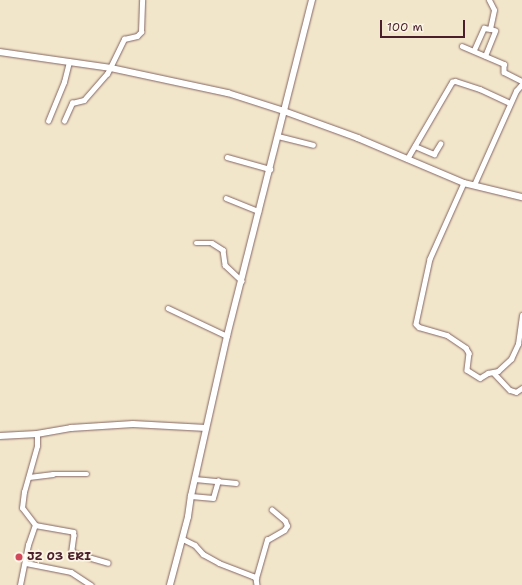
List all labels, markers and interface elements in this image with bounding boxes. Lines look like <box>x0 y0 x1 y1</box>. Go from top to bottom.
scale bar <box>382 12 467 38</box>
text: 100 m <box>387 19 423 35</box>
place label: JZ 03 ERI <box>27 550 91 564</box>
marker: JZ 03 ERI <box>14 552 24 562</box>

